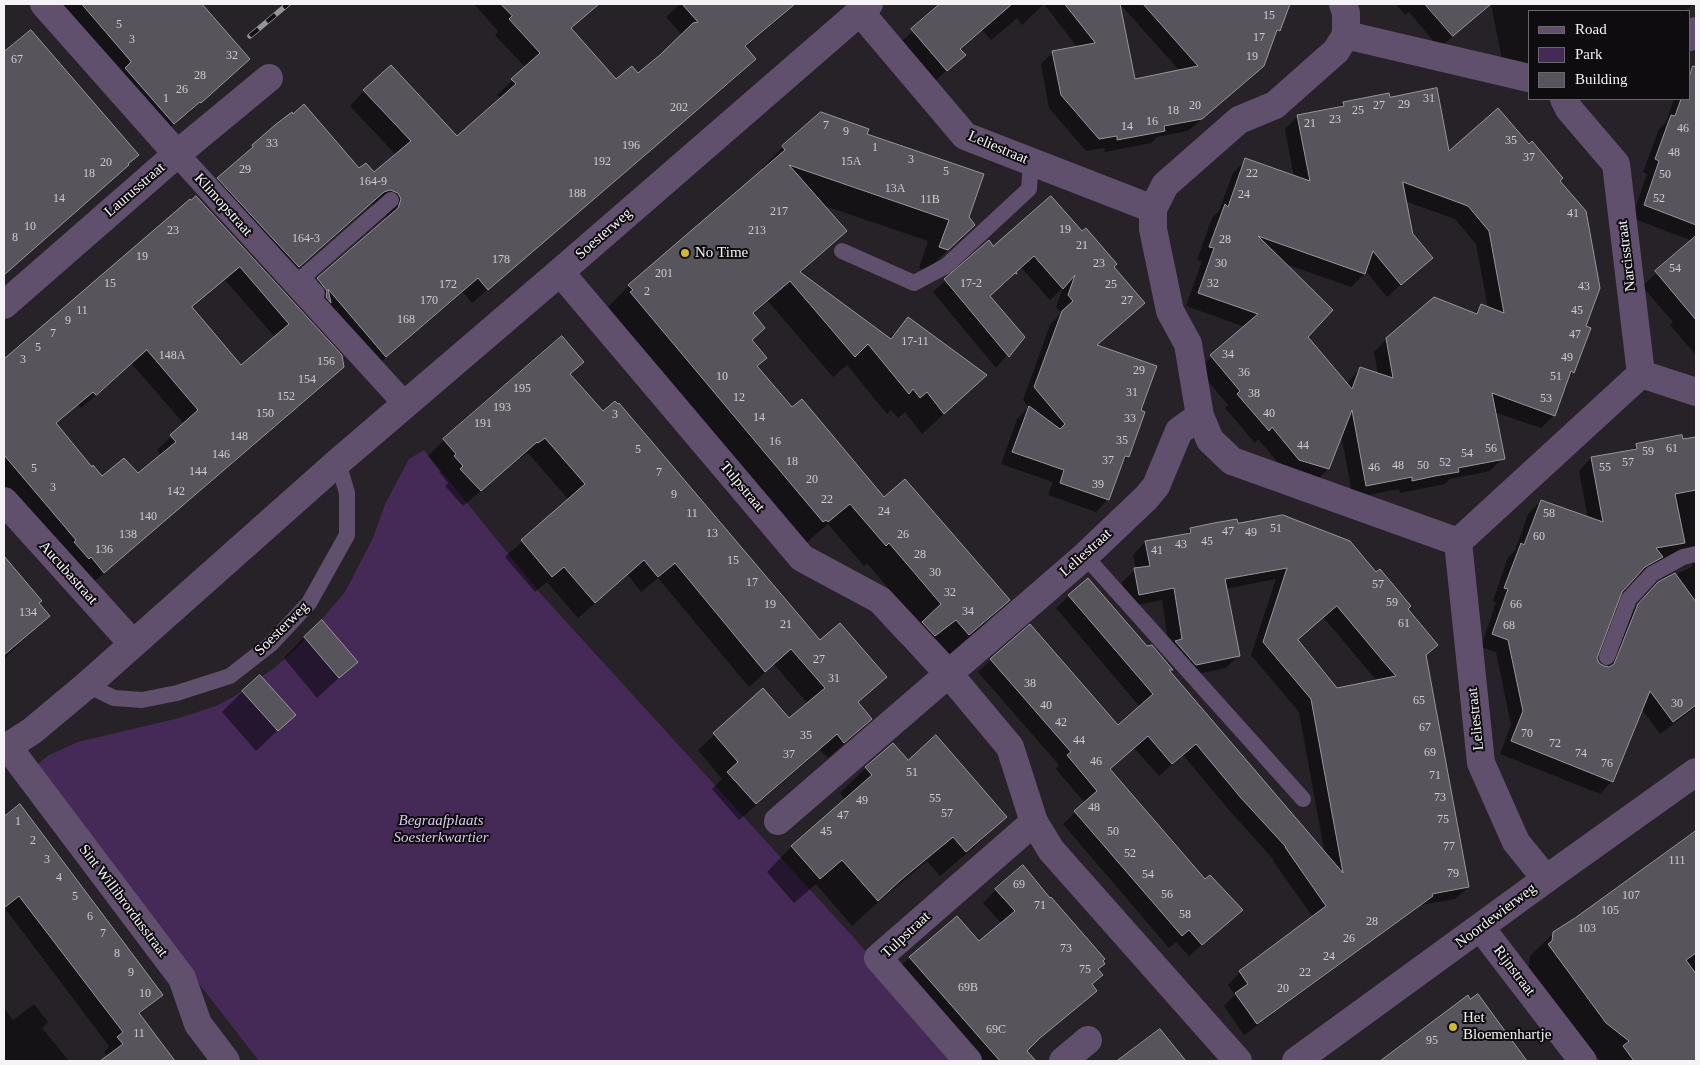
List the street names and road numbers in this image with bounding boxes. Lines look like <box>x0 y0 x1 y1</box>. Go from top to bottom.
street label: Leliestraat <box>965 127 1031 169</box>
street label: Laurusstraat <box>101 159 169 221</box>
street label: Klimopstraat <box>190 170 256 240</box>
street label: Soesterweg <box>572 205 636 263</box>
street label: Narcisstraat <box>1614 219 1640 293</box>
street label: Tulpstraat <box>716 458 768 516</box>
street label: Leliestraat <box>1056 525 1116 581</box>
street label: Aucubastraat <box>35 538 101 608</box>
street label: Soesterweg <box>251 598 313 660</box>
street label: Leliestraat <box>1464 687 1488 751</box>
street label: Sint Willibrordusstraat <box>75 841 171 961</box>
street label: Noordewierweg <box>1452 880 1540 952</box>
street label: Tulpstraat <box>878 908 934 962</box>
street label: Rijnstraat <box>1489 942 1539 1000</box>

